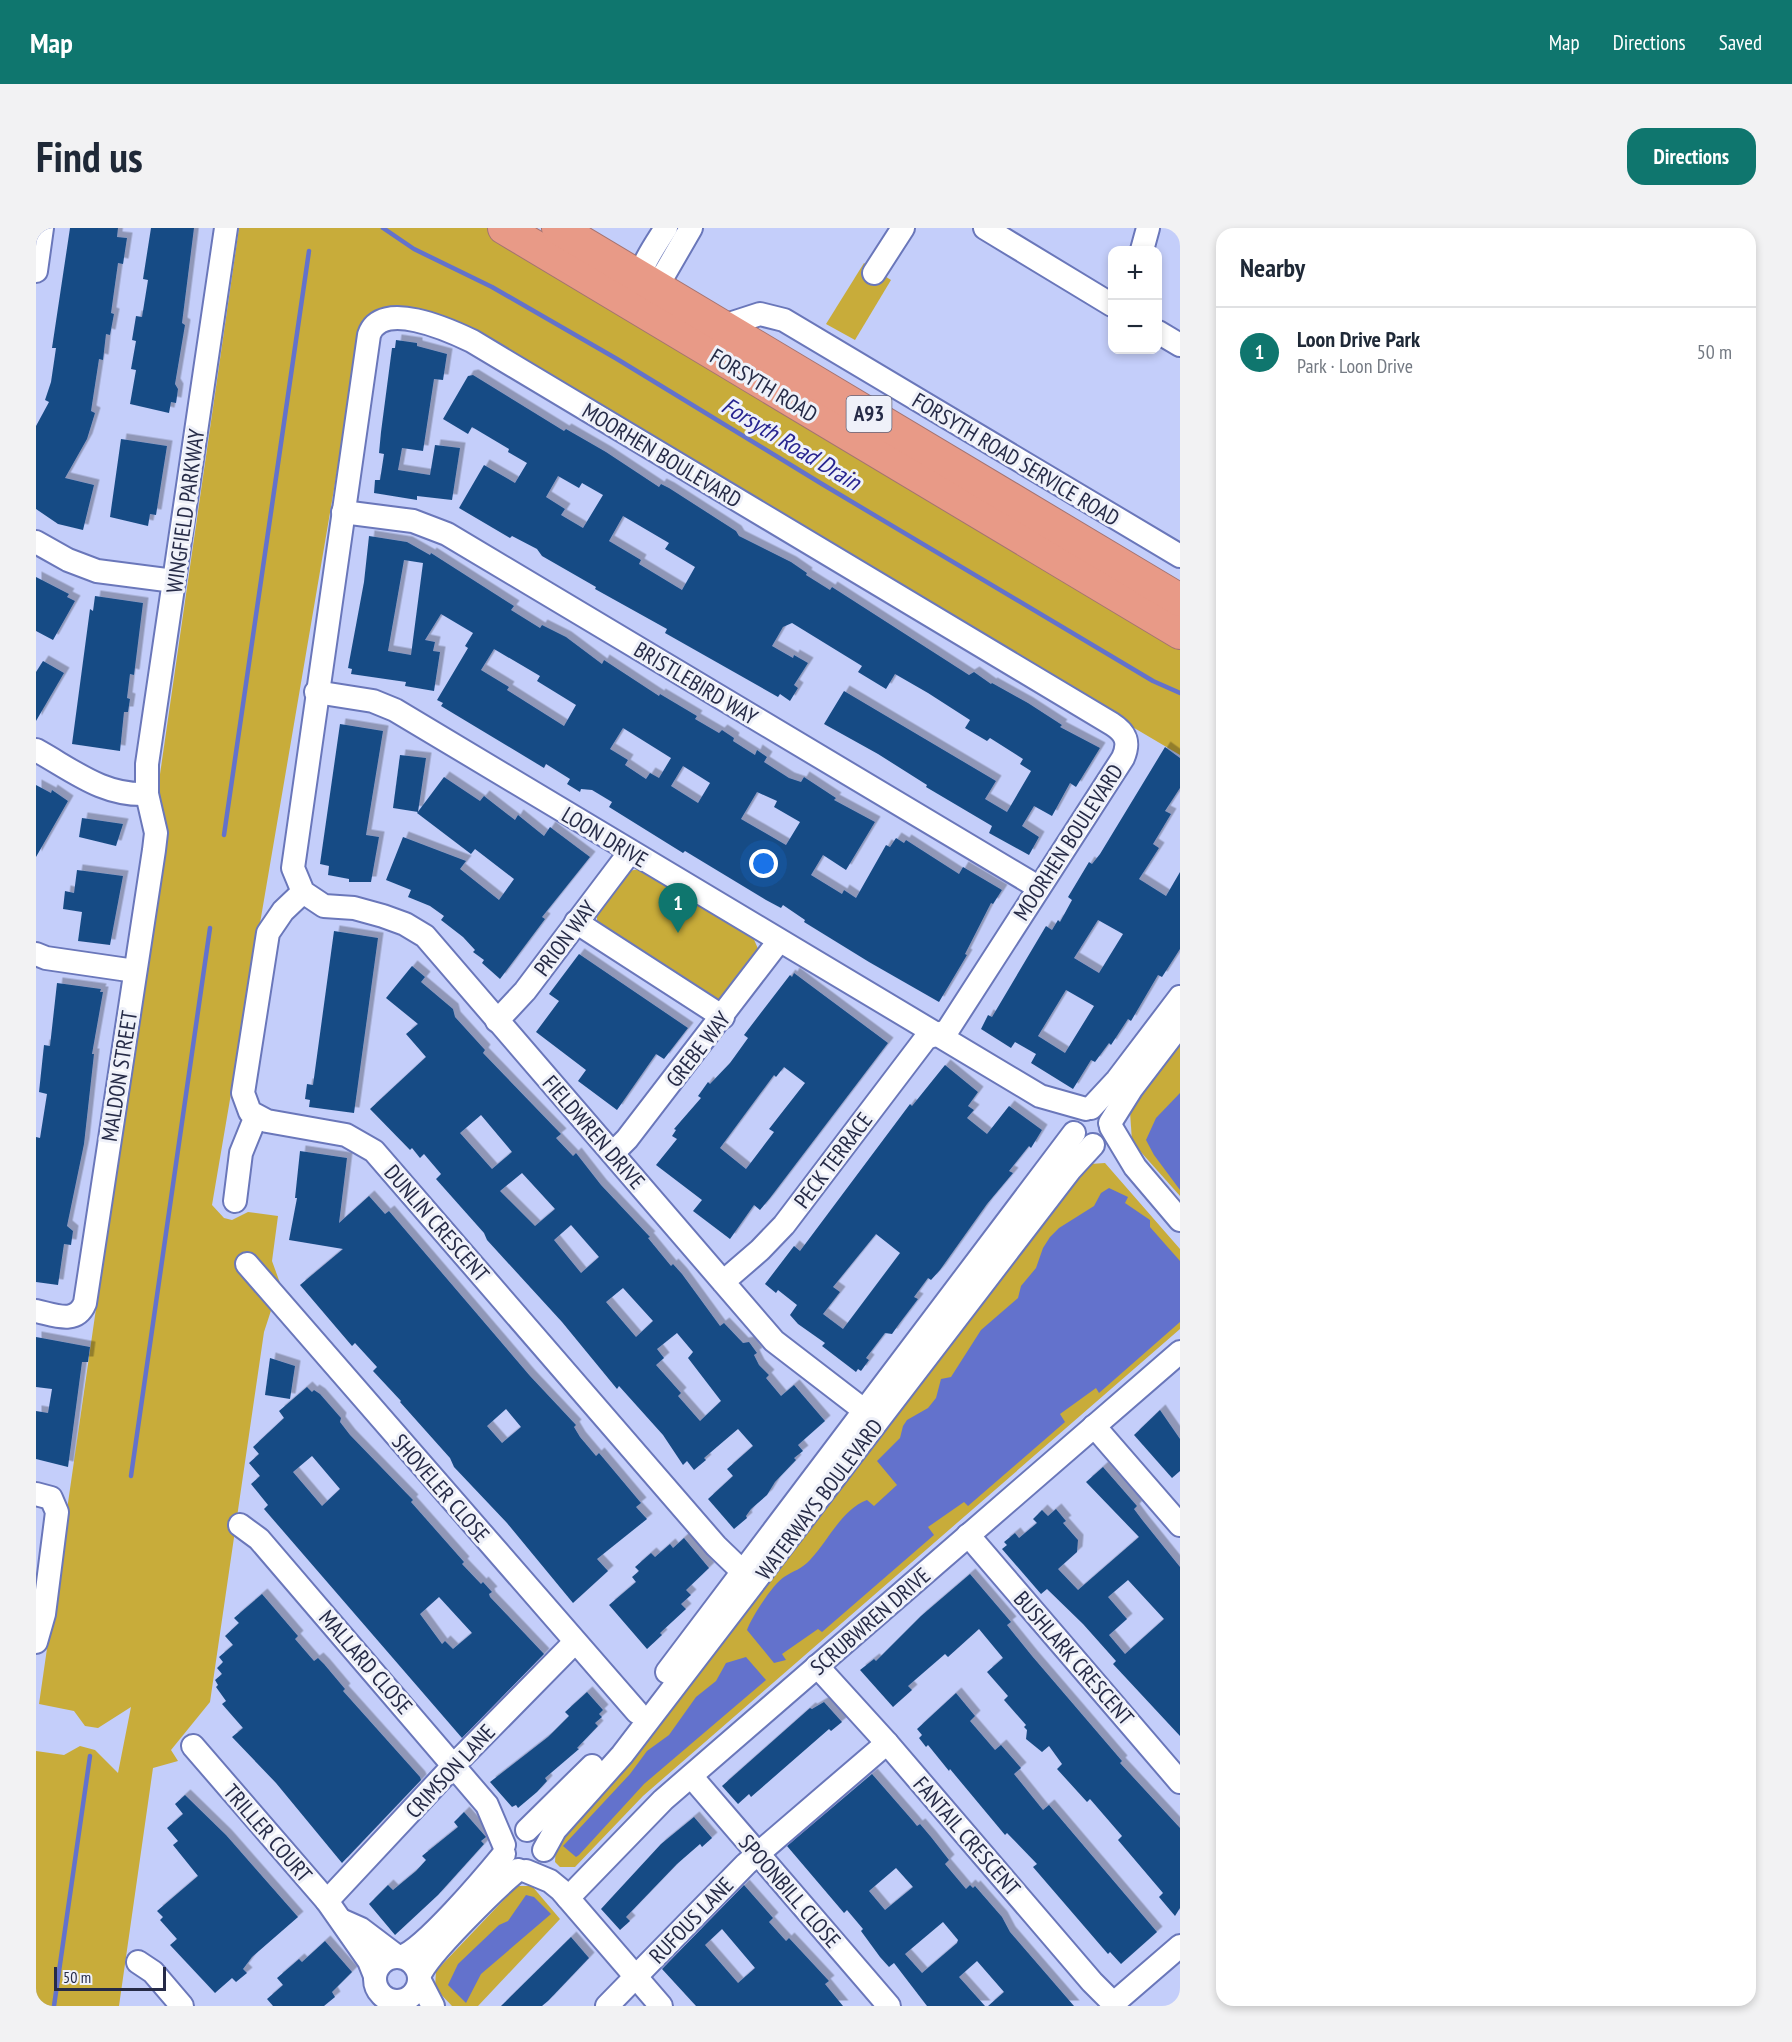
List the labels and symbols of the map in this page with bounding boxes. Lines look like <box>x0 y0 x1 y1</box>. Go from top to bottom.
street label: FORSYTH ROAD <box>705 342 823 428</box>
street label: FORSYTH ROAD SERVICE ROAD <box>907 386 1125 532</box>
water label: Forsyth Road Drain <box>716 390 868 498</box>
street label: MOORHEN BOULEVARD <box>577 396 747 514</box>
road number: A93 <box>846 396 892 432</box>
street label: WINGFIELD PARKWAY <box>160 427 210 595</box>
street label: BRISTLEBIRD WAY <box>629 635 763 731</box>
street label: MOORHEN BOULEVARD <box>1007 759 1129 925</box>
street label: LOON DRIVE <box>557 800 653 874</box>
your location <box>749 849 778 878</box>
pin: 1 <box>658 884 698 933</box>
street label: PRION WAY <box>528 895 602 981</box>
street label: GREBE WAY <box>660 1006 736 1092</box>
street label: MALDON STREET <box>95 1008 143 1143</box>
street label: FIELDWREN DRIVE <box>537 1069 651 1195</box>
street label: PECK TERRACE <box>788 1106 878 1214</box>
street label: DUNLIN CRESCENT <box>378 1159 496 1288</box>
street label: WATERWAYS BOULEVARD <box>749 1413 889 1585</box>
street label: SHOVELER CLOSE <box>386 1428 496 1548</box>
street label: SCRUBWREN DRIVE <box>804 1561 936 1681</box>
street label: BUSHLARK CRESCENT <box>1008 1585 1140 1731</box>
street label: MALLARD CLOSE <box>313 1604 419 1720</box>
street label: CRIMSON LANE <box>399 1718 501 1824</box>
street label: FANTAIL CRESCENT <box>907 1771 1027 1902</box>
street label: TRILLER COURT <box>218 1778 318 1888</box>
street label: SPOONBILL CLOSE <box>733 1828 847 1954</box>
street label: RUFOUS LANE <box>643 1871 739 1969</box>
scale bar <box>54 1964 166 1992</box>

